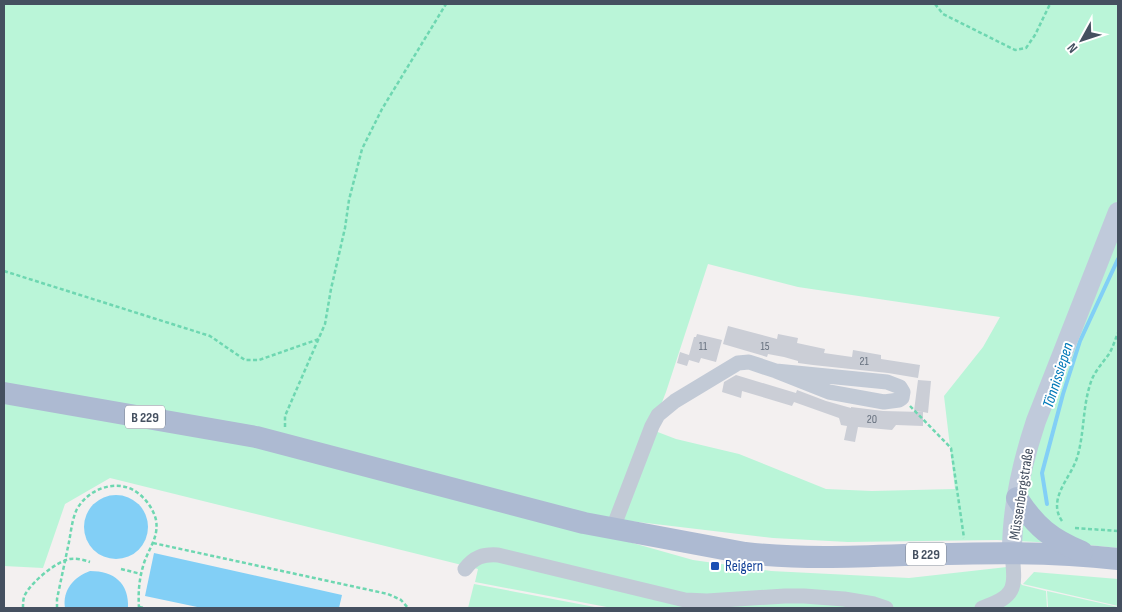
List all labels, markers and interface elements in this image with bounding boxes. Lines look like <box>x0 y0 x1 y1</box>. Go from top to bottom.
north arrow <box>1057 15 1107 65</box>
text: N <box>1064 40 1081 56</box>
house number: 11 <box>699 339 708 354</box>
house number: 15 <box>760 339 770 354</box>
water label: Tönnissiepen <box>1039 340 1078 411</box>
house number: 21 <box>859 354 869 369</box>
road number: B 229 <box>125 406 165 428</box>
house number: 20 <box>867 412 877 427</box>
street label: Müssenbergstraße <box>1005 447 1038 541</box>
road number: B 229 <box>906 542 946 566</box>
place label: Reigern <box>725 557 763 576</box>
marker: Reigern <box>709 560 721 572</box>

